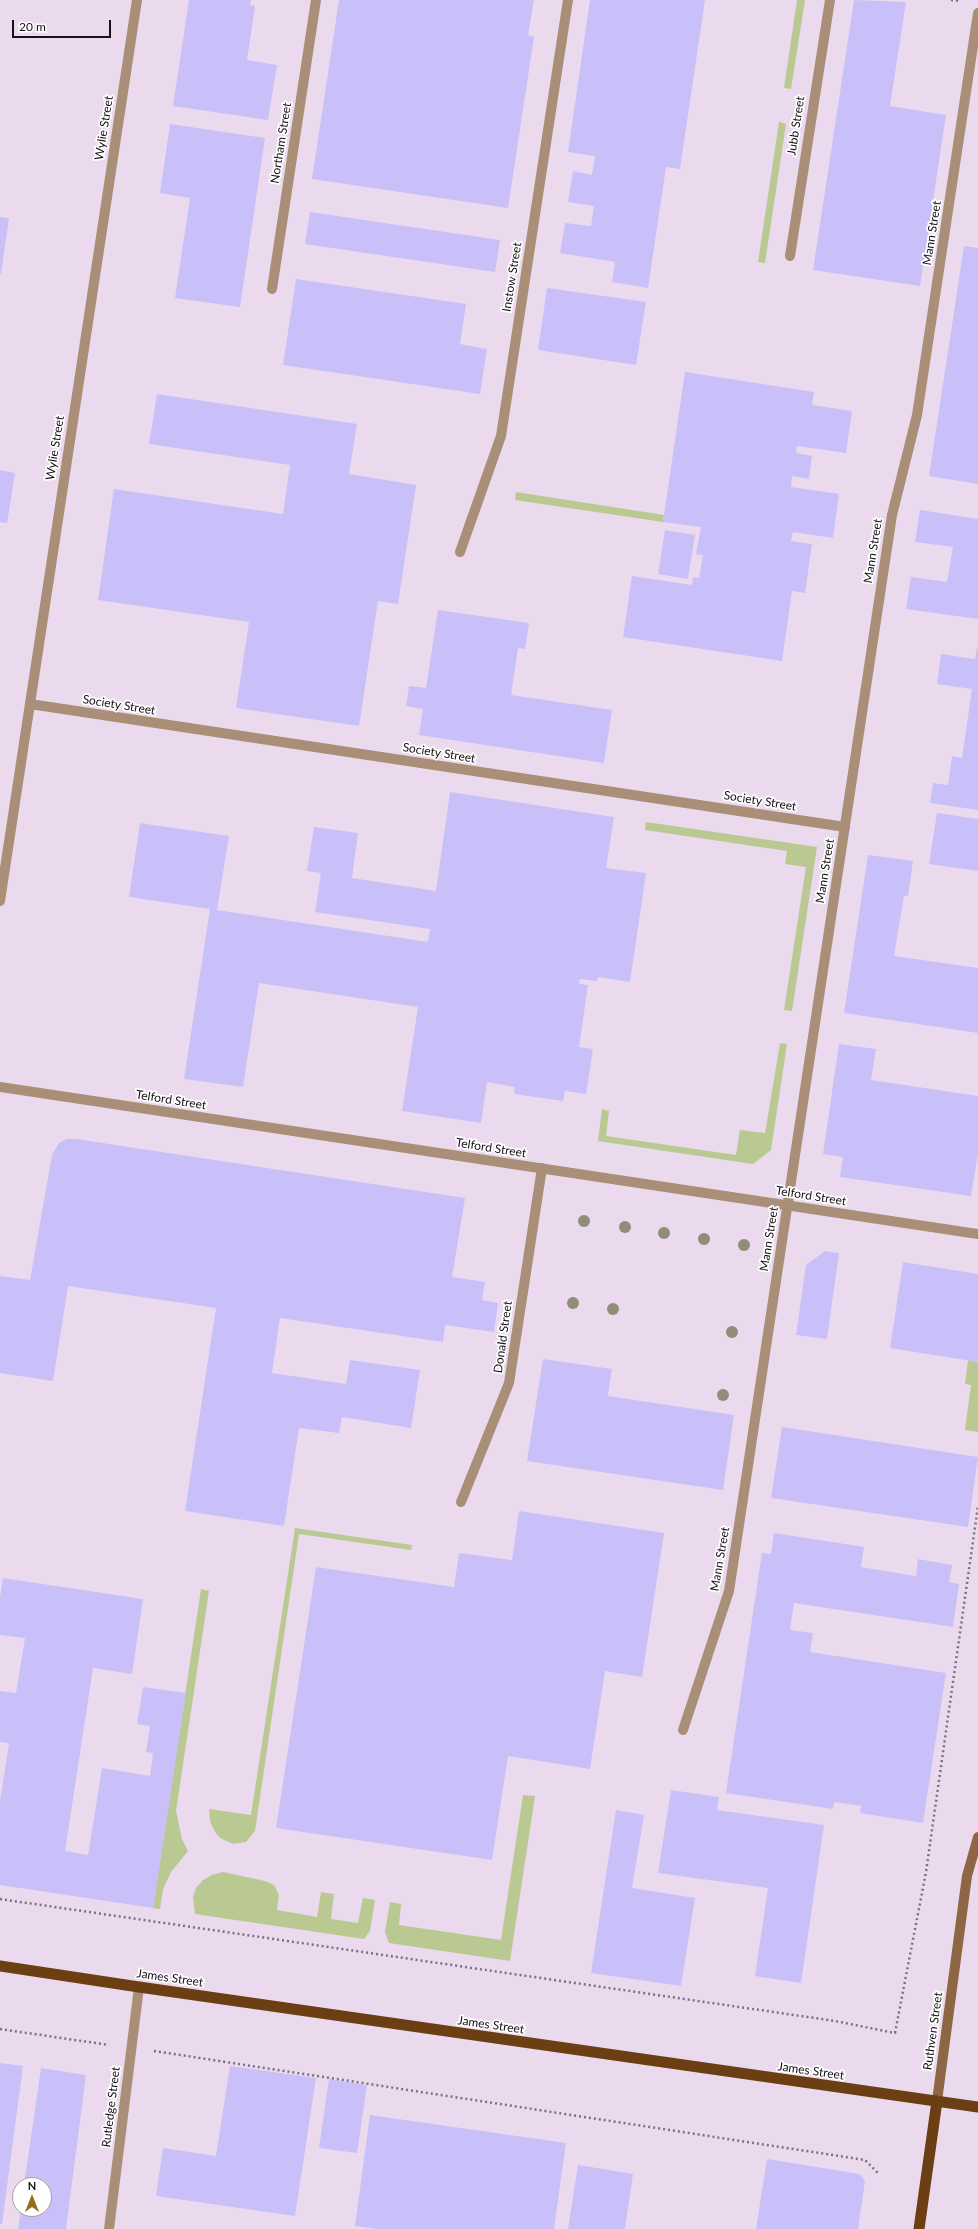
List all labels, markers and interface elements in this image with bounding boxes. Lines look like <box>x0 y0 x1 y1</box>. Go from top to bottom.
scale bar <box>14 12 113 38</box>
text: 20 m <box>19 19 46 34</box>
street label: Wylie Street <box>92 95 116 161</box>
street label: Jubb Street <box>784 95 808 157</box>
street label: Northam Street <box>268 102 294 184</box>
street label: Mann Street <box>920 200 944 266</box>
street label: Instow Street <box>499 241 525 313</box>
street label: Wylie Street <box>43 415 67 481</box>
street label: Mann Street <box>861 518 885 584</box>
street label: Society Street <box>82 692 156 718</box>
street label: Society Street <box>402 740 476 766</box>
street label: Society Street <box>723 788 797 814</box>
street label: Mann Street <box>813 838 837 904</box>
street label: Telford Street <box>135 1087 207 1113</box>
street label: Telford Street <box>455 1135 527 1161</box>
street label: Telford Street <box>775 1183 847 1209</box>
street label: Mann Street <box>757 1206 781 1272</box>
street label: Donald Street <box>491 1300 515 1374</box>
street label: Mann Street <box>707 1526 733 1592</box>
street label: James Street <box>136 1966 204 1990</box>
street label: Ruthven Street <box>920 1991 946 2071</box>
street label: James Street <box>457 2013 525 2037</box>
street label: James Street <box>777 2059 845 2083</box>
street label: Rutledge Street <box>99 2066 123 2148</box>
north arrow <box>12 2177 52 2217</box>
text: N <box>28 2179 36 2192</box>

